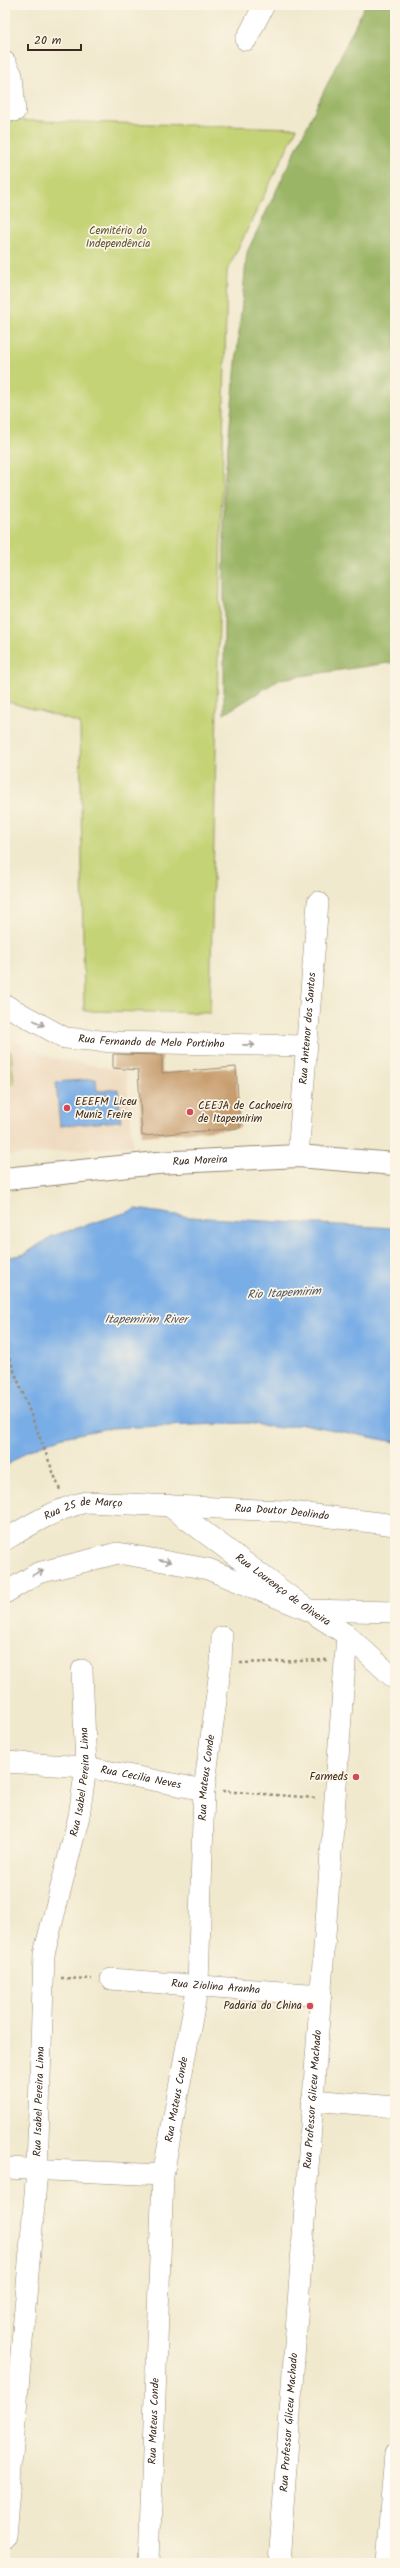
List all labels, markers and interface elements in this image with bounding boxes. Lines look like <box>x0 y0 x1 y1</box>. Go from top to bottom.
scale bar <box>28 26 81 52</box>
text: 20 m <box>34 31 62 50</box>
park label: Cemitério do Independência <box>86 222 150 253</box>
street label: Rua Antenor dos Santos <box>295 971 321 1085</box>
one-way arrow <box>33 1020 45 1028</box>
street label: Rua Fernando de Melo Portinho <box>78 1030 225 1053</box>
one-way arrow <box>242 1041 255 1049</box>
place label: EEEFM Liceu Muniz Freire <box>75 1093 138 1124</box>
place label: CEEJA de Cachoeiro de Itapemirim <box>198 1097 292 1128</box>
marker: EEEFM Liceu Muniz Freire <box>62 1103 72 1113</box>
marker: CEEJA de Cachoeiro de Itapemirim <box>185 1107 195 1117</box>
street label: Rua Moreira <box>172 1151 228 1171</box>
water label: Rio Itapemirim <box>247 1282 323 1304</box>
water label: Itapemirim River <box>104 1310 191 1329</box>
street label: Rua 25 de Março <box>41 1493 123 1525</box>
street label: Rua Doutor Deolindo <box>234 1500 330 1526</box>
street label: Rua Lourenço de Oliveira <box>231 1549 334 1631</box>
one-way arrow <box>158 1557 171 1565</box>
one-way arrow <box>32 1569 44 1577</box>
street label: Rua Isabel Pereira Lima <box>65 1727 95 1839</box>
street label: Rua Mateus Conde <box>194 1733 220 1821</box>
street label: Rua Cecilia Neves <box>99 1761 183 1794</box>
place label: Farmeds <box>310 1768 348 1786</box>
marker: Farmeds <box>351 1772 361 1782</box>
street label: Rua Ziolina Aranha <box>171 1975 261 1999</box>
place label: Padaria do China <box>223 1997 302 2015</box>
marker: Padaria do China <box>305 2001 315 2011</box>
street label: Rua Professor Gliceu Machado <box>299 2029 327 2169</box>
street label: Rua Isabel Pereira Lima <box>28 2046 50 2157</box>
street label: Rua Mateus Conde <box>160 2055 194 2144</box>
street label: Rua Professor Gliceu Machado <box>275 2352 303 2493</box>
street label: Rua Mateus Conde <box>144 2377 165 2465</box>

